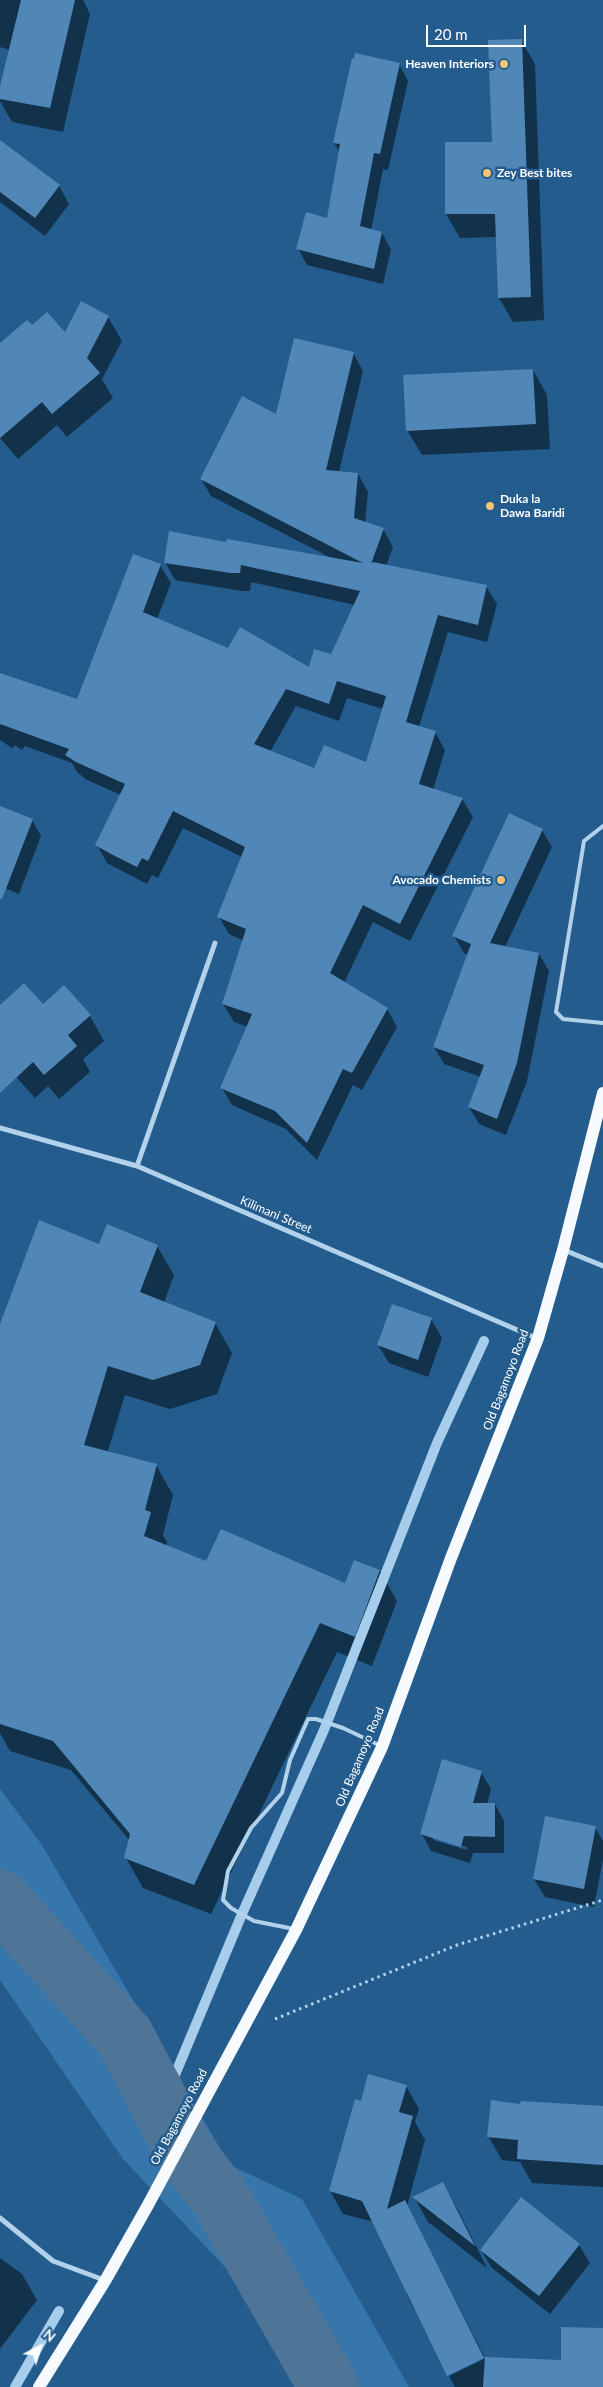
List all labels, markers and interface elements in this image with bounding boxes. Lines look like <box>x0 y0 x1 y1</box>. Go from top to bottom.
scale bar <box>428 15 528 47</box>
text: 20 m <box>434 25 468 43</box>
place label: Heaven Interiors <box>405 57 494 71</box>
marker: Heaven Interiors <box>498 58 510 70</box>
place label: Zey Best bites <box>497 166 572 180</box>
marker: Zey Best bites <box>481 167 493 179</box>
place label: Duka la Dawa Baridi <box>500 492 565 520</box>
marker: Duka la Dawa Baridi <box>484 500 496 512</box>
place label: Avocado Chemists <box>392 873 491 887</box>
marker: Avocado Chemists <box>495 874 507 886</box>
street label: Kilimani Street <box>238 1193 314 1237</box>
street label: Old Bagamoyo Road <box>480 1328 532 1432</box>
street label: Old Bagamoyo Road <box>332 1705 388 1809</box>
street label: Old Bagamoyo Road <box>148 2066 210 2168</box>
north arrow <box>15 2322 65 2372</box>
text: N <box>40 2325 60 2345</box>

